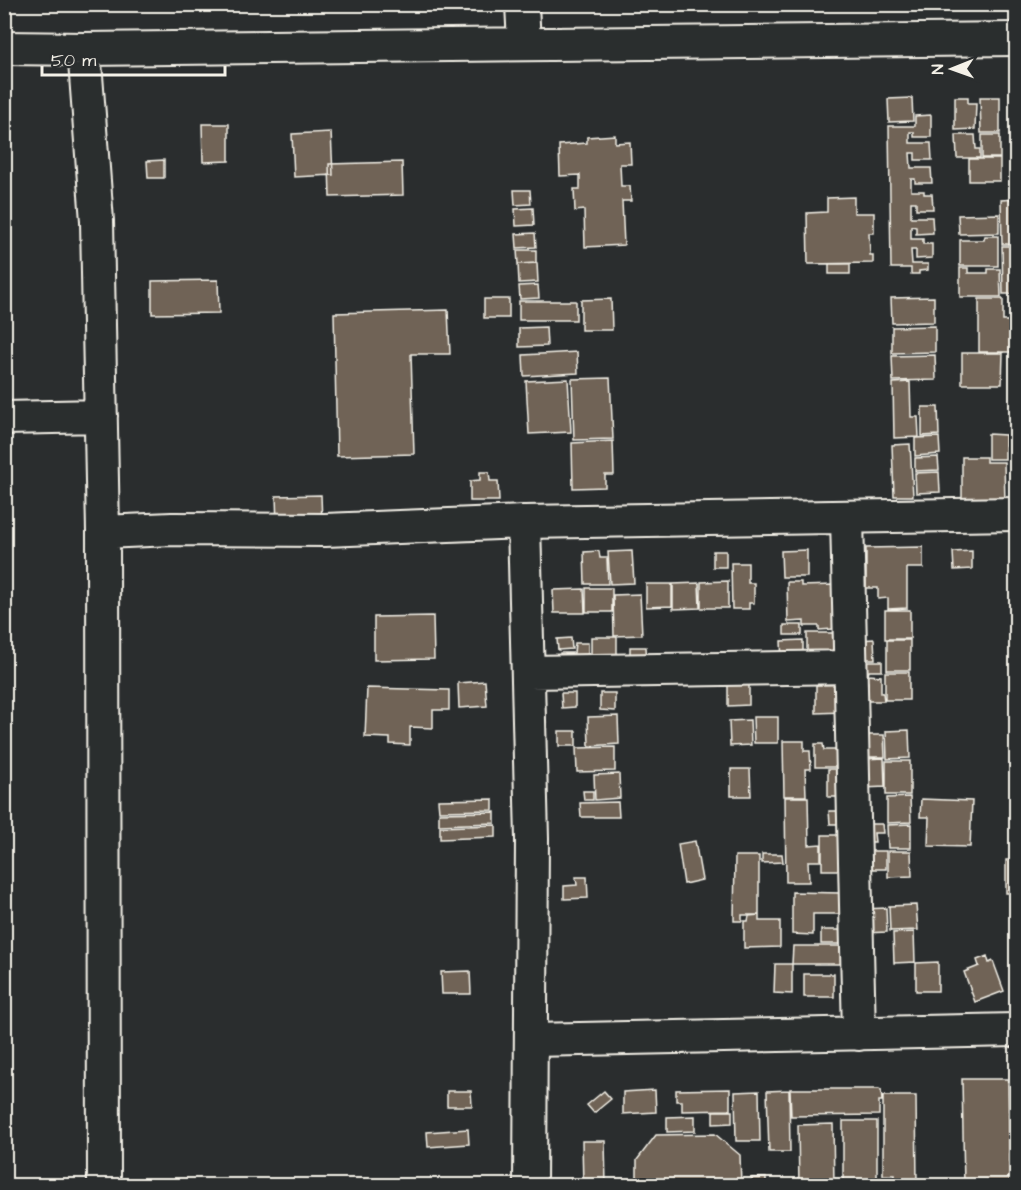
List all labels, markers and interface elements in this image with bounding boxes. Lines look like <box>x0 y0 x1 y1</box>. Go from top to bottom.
scale bar <box>42 39 225 77</box>
north arrow <box>922 39 982 99</box>
text: 50 m <box>51 48 96 73</box>
text: N <box>927 64 949 74</box>

